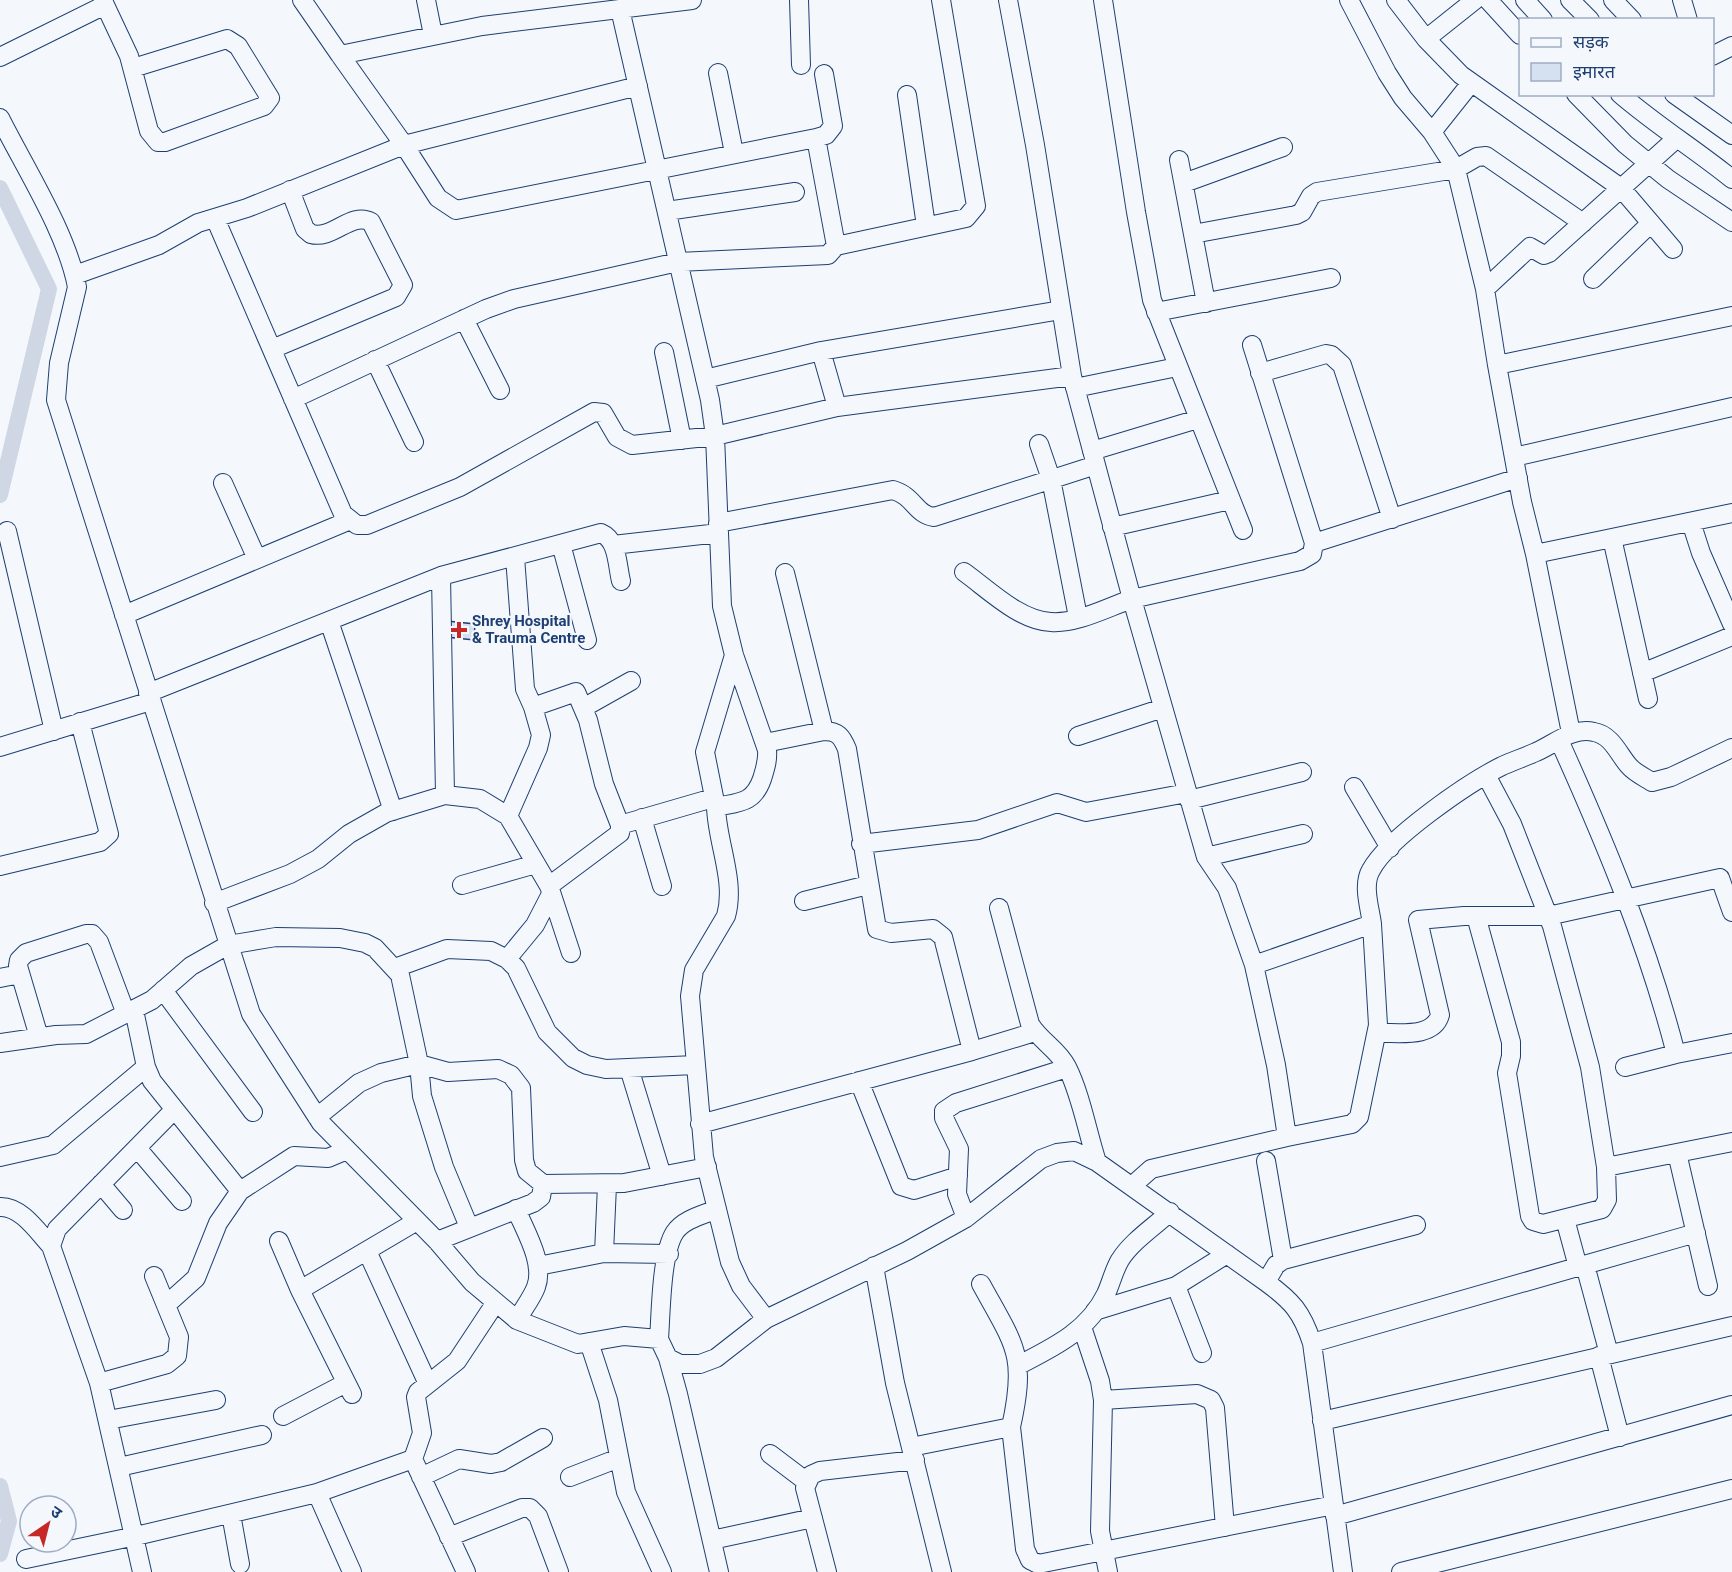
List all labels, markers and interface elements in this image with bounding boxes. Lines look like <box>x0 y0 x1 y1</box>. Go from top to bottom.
legend <box>1519 18 1714 96</box>
text: सड़क <box>1573 31 1610 52</box>
text: इमारत <box>1573 61 1616 82</box>
place label: Shrey Hospital & Trauma Centre <box>472 612 585 647</box>
marker: Shrey Hospital & Trauma Centre <box>450 621 468 639</box>
north arrow <box>18 1494 78 1554</box>
text: उ <box>47 1502 66 1523</box>

